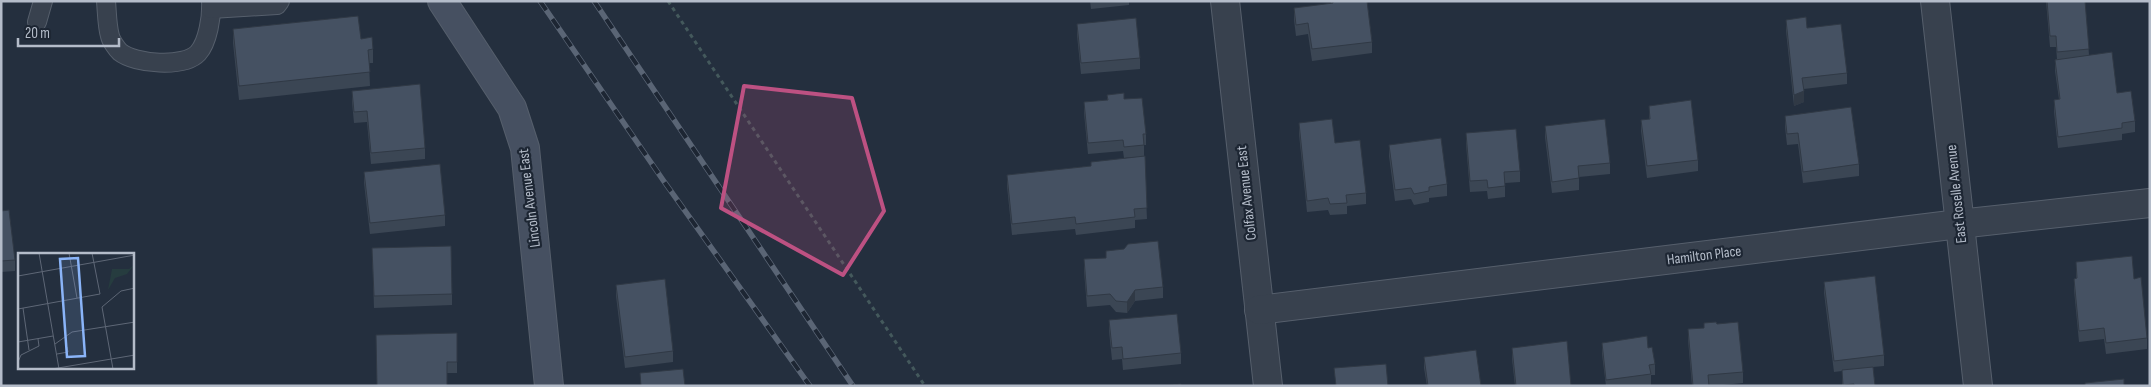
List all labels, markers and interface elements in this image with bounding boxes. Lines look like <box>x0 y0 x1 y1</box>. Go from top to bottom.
scale bar <box>18 15 119 47</box>
text: 20 m <box>25 24 50 43</box>
street label: Colfax Avenue East <box>1232 144 1261 241</box>
street label: East Roselle Avenue <box>1942 144 1971 244</box>
street label: Lincoln Avenue East <box>514 147 545 248</box>
street label: Hamilton Place <box>1666 241 1742 269</box>
inset map <box>18 253 134 370</box>

